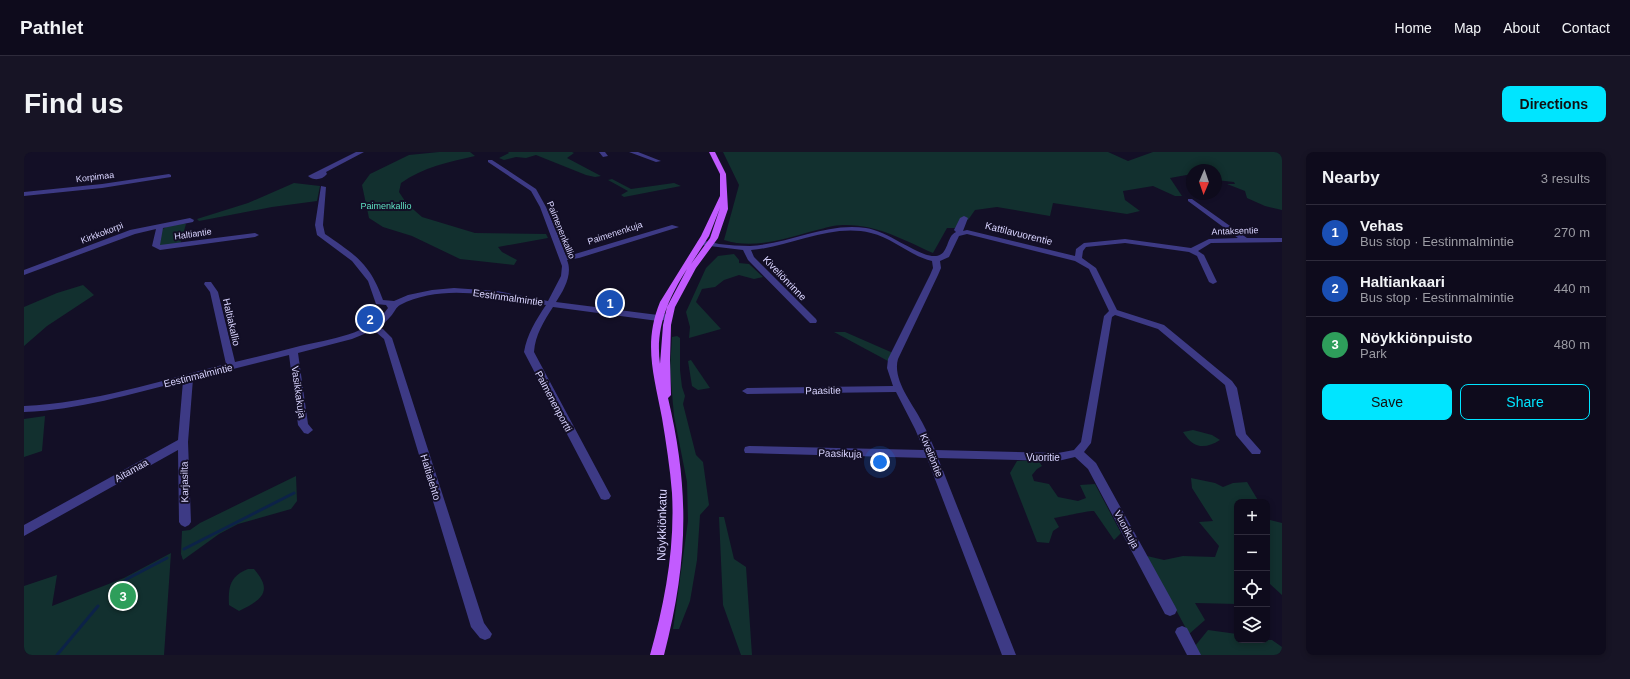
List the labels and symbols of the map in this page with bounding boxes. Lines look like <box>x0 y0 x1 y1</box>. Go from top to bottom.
north arrow <box>1186 164 1222 200</box>
street label: Korpimaa <box>75 170 115 184</box>
street label: Paimenenkallio <box>545 200 577 260</box>
park label: Paimenkallio <box>360 201 412 211</box>
street label: Paimenenkuja <box>586 219 644 247</box>
street label: Kirkkokorpi <box>79 220 125 246</box>
street label: Kattilavuorentie <box>984 220 1054 247</box>
street label: Antaksentie <box>1211 225 1259 237</box>
street label: Haltiantie <box>174 226 212 242</box>
street label: Kiveliönrinne <box>761 254 809 303</box>
street label: Eestinmalmintie <box>472 287 544 308</box>
pin: 1 <box>597 288 623 318</box>
street label: Haltiakallio <box>221 297 242 347</box>
pin: 2 <box>357 304 383 334</box>
street label: Eestinmalmintie <box>163 362 234 389</box>
street label: Vasikkakuja <box>289 365 308 419</box>
street label: Paimenenportti <box>533 369 574 434</box>
street label: Paasitie <box>805 385 841 396</box>
street label: Kiveliöntie <box>918 432 945 479</box>
street label: Paasikuja <box>818 447 862 460</box>
your location <box>870 452 890 472</box>
street label: Vuoritie <box>1026 452 1060 463</box>
street label: Haltialehto <box>418 453 443 502</box>
street label: Aitamaa <box>113 457 150 484</box>
street label: Karjasilta <box>179 461 190 503</box>
street label: Nöykkiönkatu <box>654 489 670 561</box>
street label: Vuorikuja <box>1112 508 1141 550</box>
pin: 3 <box>110 581 136 611</box>

